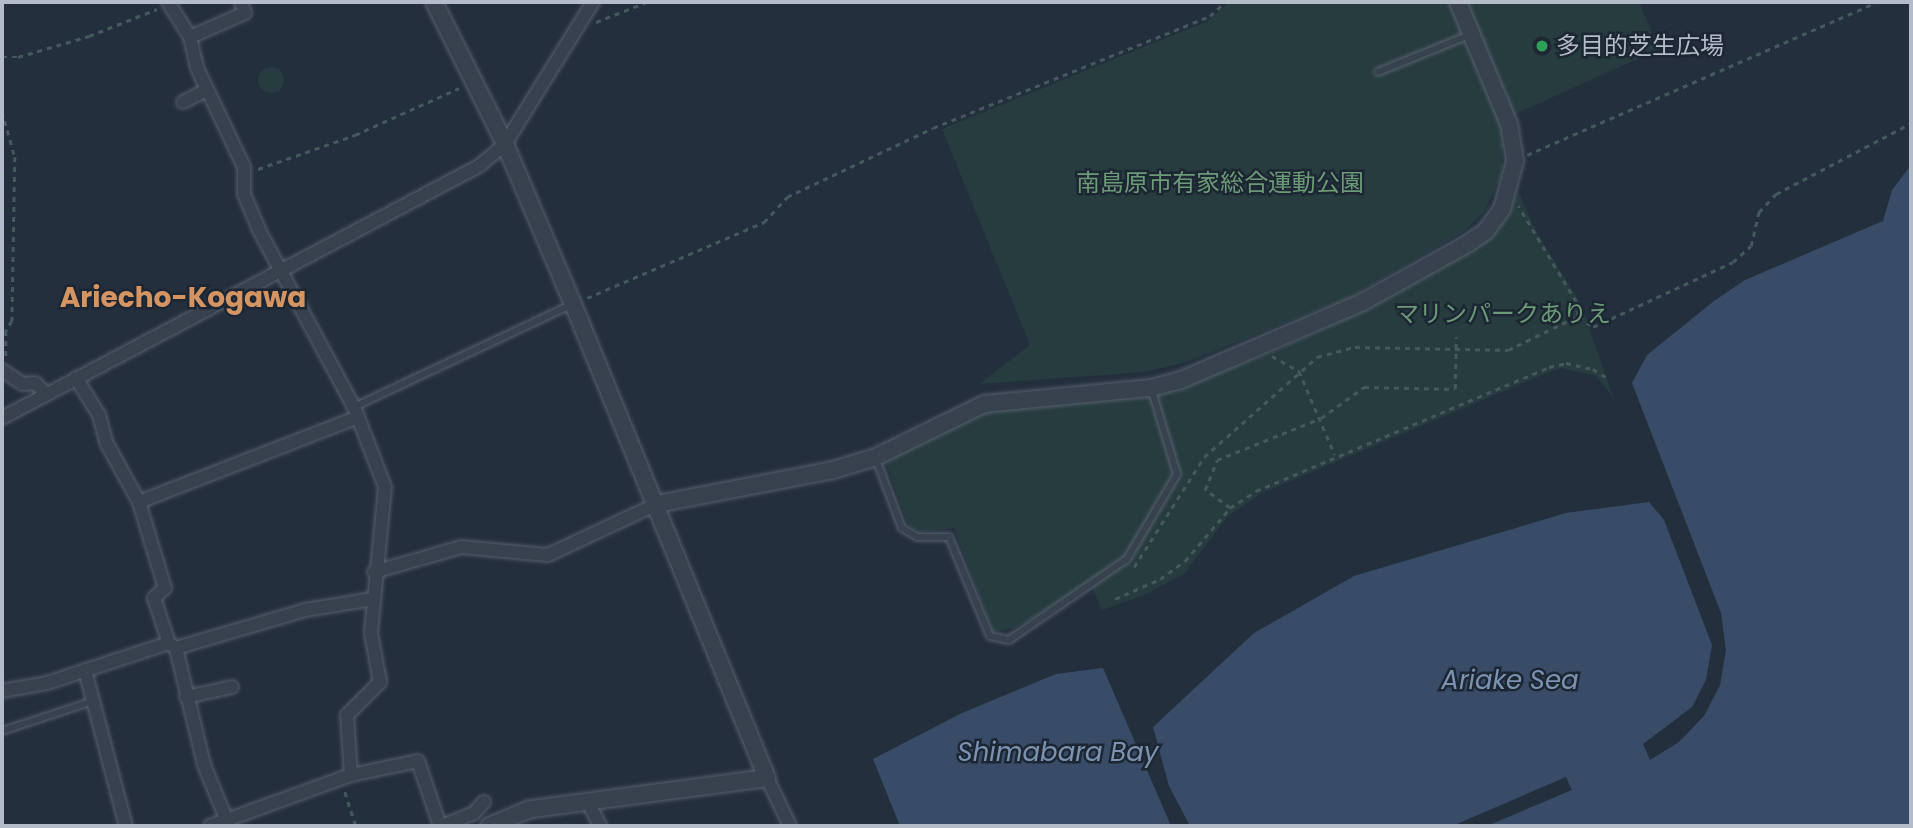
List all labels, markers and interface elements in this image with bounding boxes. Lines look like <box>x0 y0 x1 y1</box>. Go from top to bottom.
place label: 多目的芝生広場 <box>1556 32 1724 60</box>
marker: 多目的芝生広場 <box>1534 38 1550 54</box>
park label: 南島原市有家総合運動公園 <box>1076 169 1364 197</box>
district label: Ariecho-Kogawa <box>60 281 306 315</box>
park label: マリンパークありえ <box>1395 300 1611 328</box>
water label: Ariake Sea <box>1441 665 1579 697</box>
water label: Shimabara Bay <box>958 737 1158 769</box>

